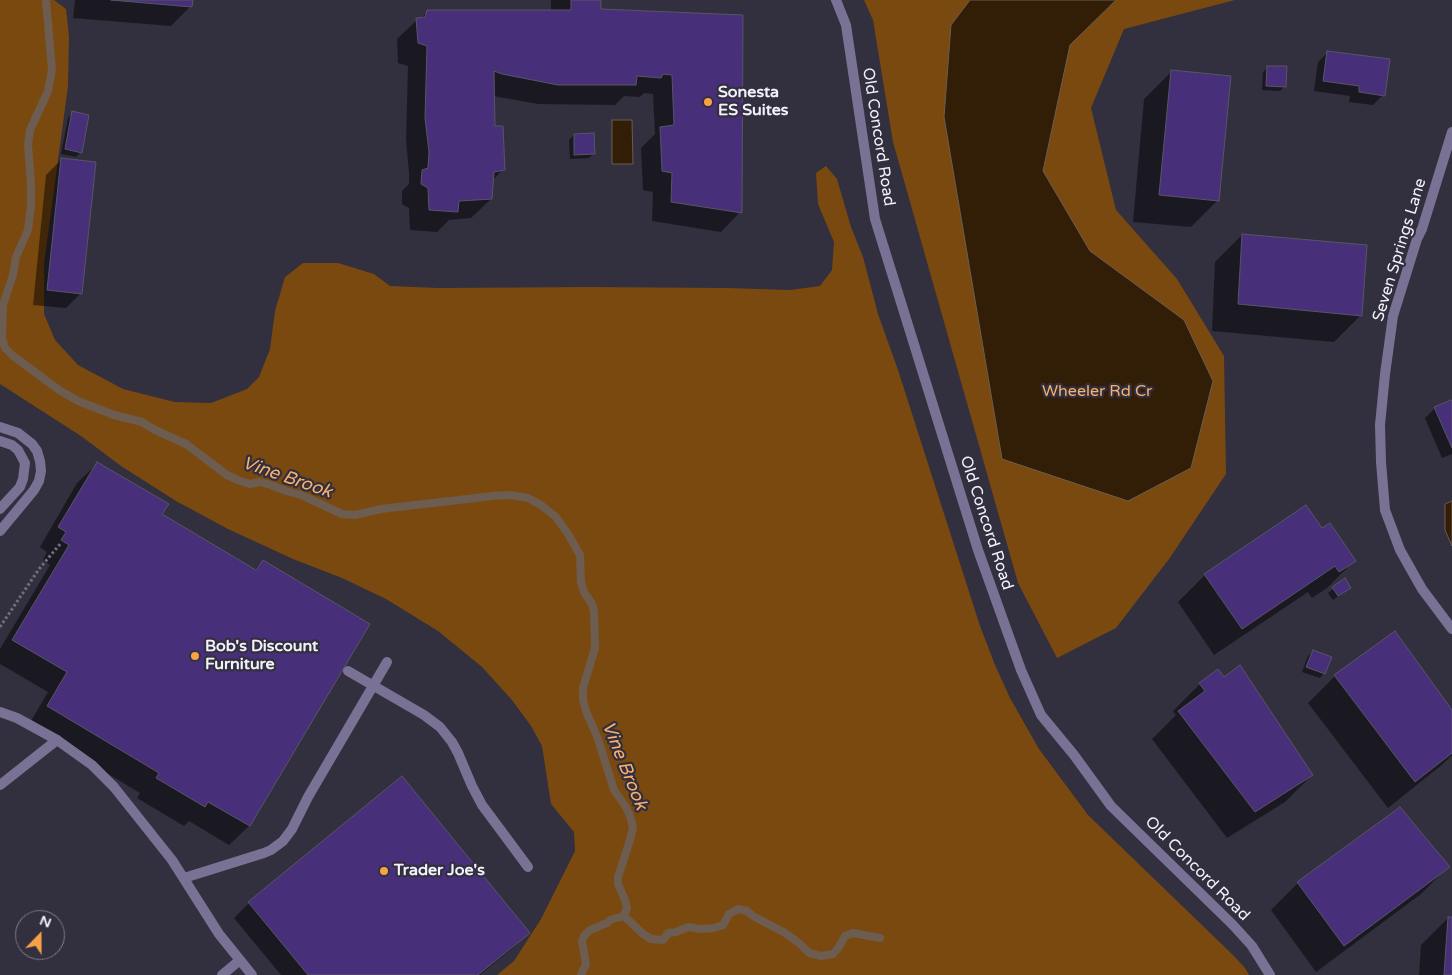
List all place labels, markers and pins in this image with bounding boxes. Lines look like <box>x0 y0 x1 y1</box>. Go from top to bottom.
place label: Sonesta ES Suites <box>718 83 788 121</box>
marker: Sonesta ES Suites <box>702 96 714 108</box>
place label: Bob's Discount Furniture <box>205 637 318 675</box>
marker: Bob's Discount Furniture <box>189 650 201 662</box>
place label: Trader Joe's <box>394 861 485 881</box>
marker: Trader Joe's <box>378 865 390 877</box>

